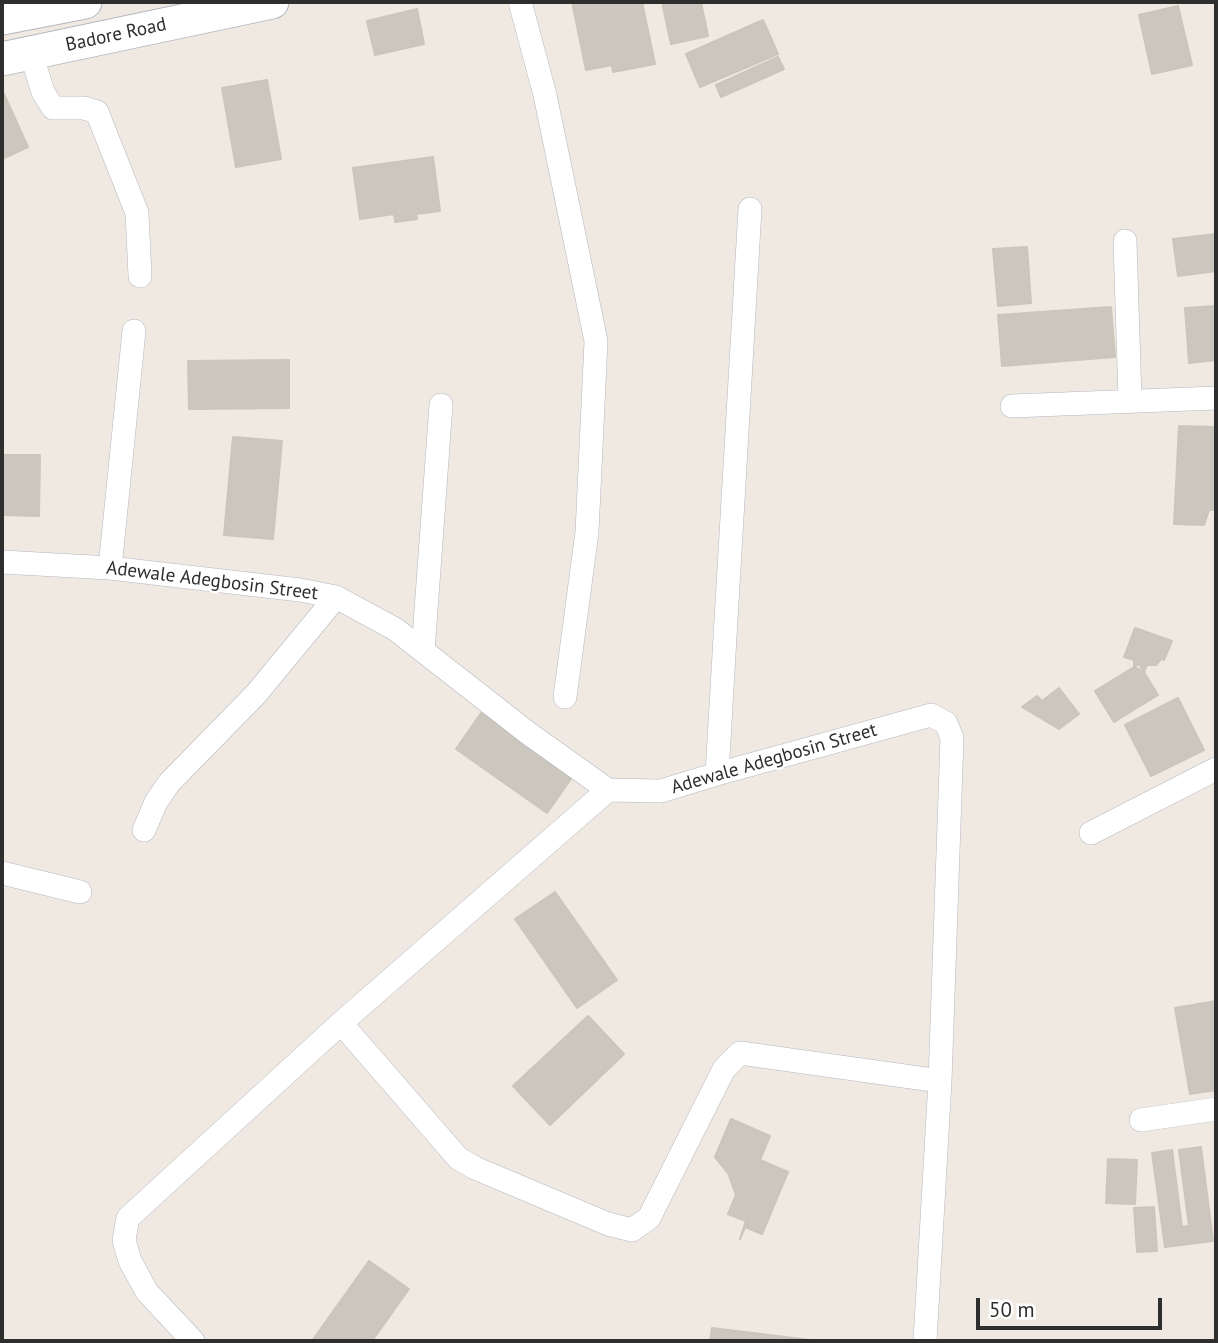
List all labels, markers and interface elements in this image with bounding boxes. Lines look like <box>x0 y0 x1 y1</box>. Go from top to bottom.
street label: Badore Road <box>64 13 168 57</box>
street label: Adewale Adegbosin Street <box>105 557 319 605</box>
street label: Adewale Adegbosin Street <box>669 719 879 799</box>
scale bar <box>980 1284 1166 1328</box>
text: 50 m <box>989 1296 1035 1323</box>

